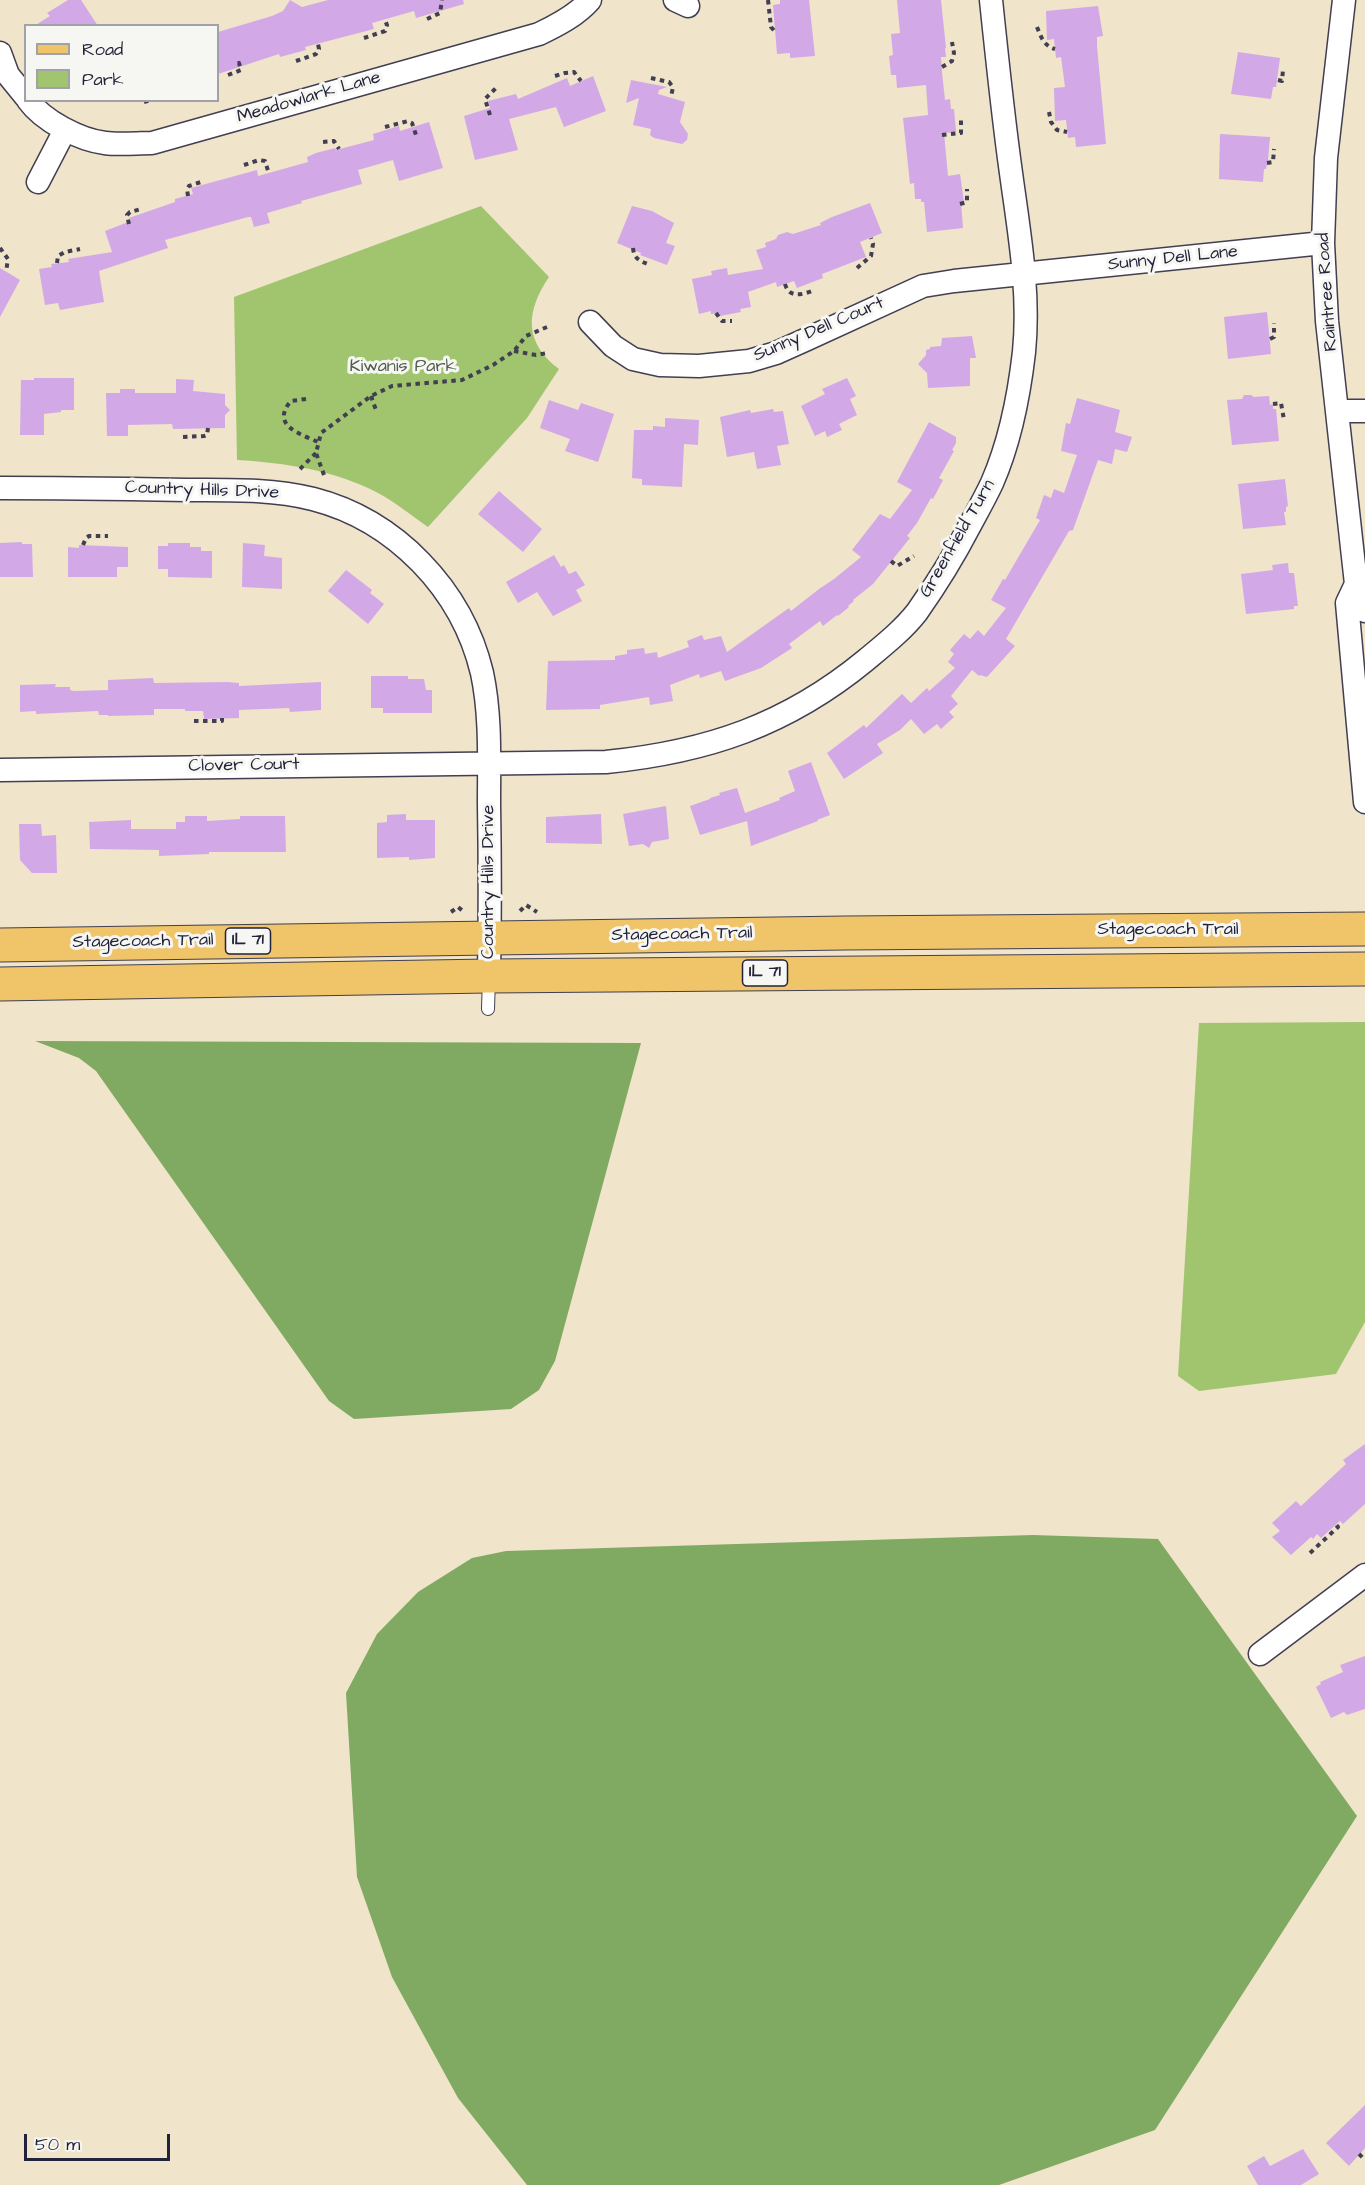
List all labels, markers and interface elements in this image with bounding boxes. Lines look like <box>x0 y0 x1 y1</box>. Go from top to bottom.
legend <box>24 24 219 102</box>
text: Road <box>82 37 123 62</box>
text: Park <box>82 67 124 92</box>
street label: Meadowlark Lane <box>235 67 383 129</box>
street label: Raintree Road <box>1313 232 1343 352</box>
street label: Sunny Dell Lane <box>1107 241 1239 277</box>
street label: Sunny Dell Court <box>751 293 887 367</box>
park label: Kiwanis Park <box>350 356 456 378</box>
street label: Greenfield Turn <box>916 476 1000 602</box>
street label: Country Hills Drive <box>125 478 279 504</box>
street label: Clover Court <box>188 754 300 778</box>
street label: Country Hills Drive <box>478 805 500 959</box>
street label: Stagecoach Trail <box>1097 919 1239 941</box>
street label: Stagecoach Trail <box>611 923 753 947</box>
road number: IL 71 <box>226 928 270 954</box>
street label: Stagecoach Trail <box>72 930 214 954</box>
road number: IL 71 <box>742 960 788 986</box>
scale bar <box>27 2122 172 2160</box>
text: 50 m <box>35 2132 80 2157</box>

